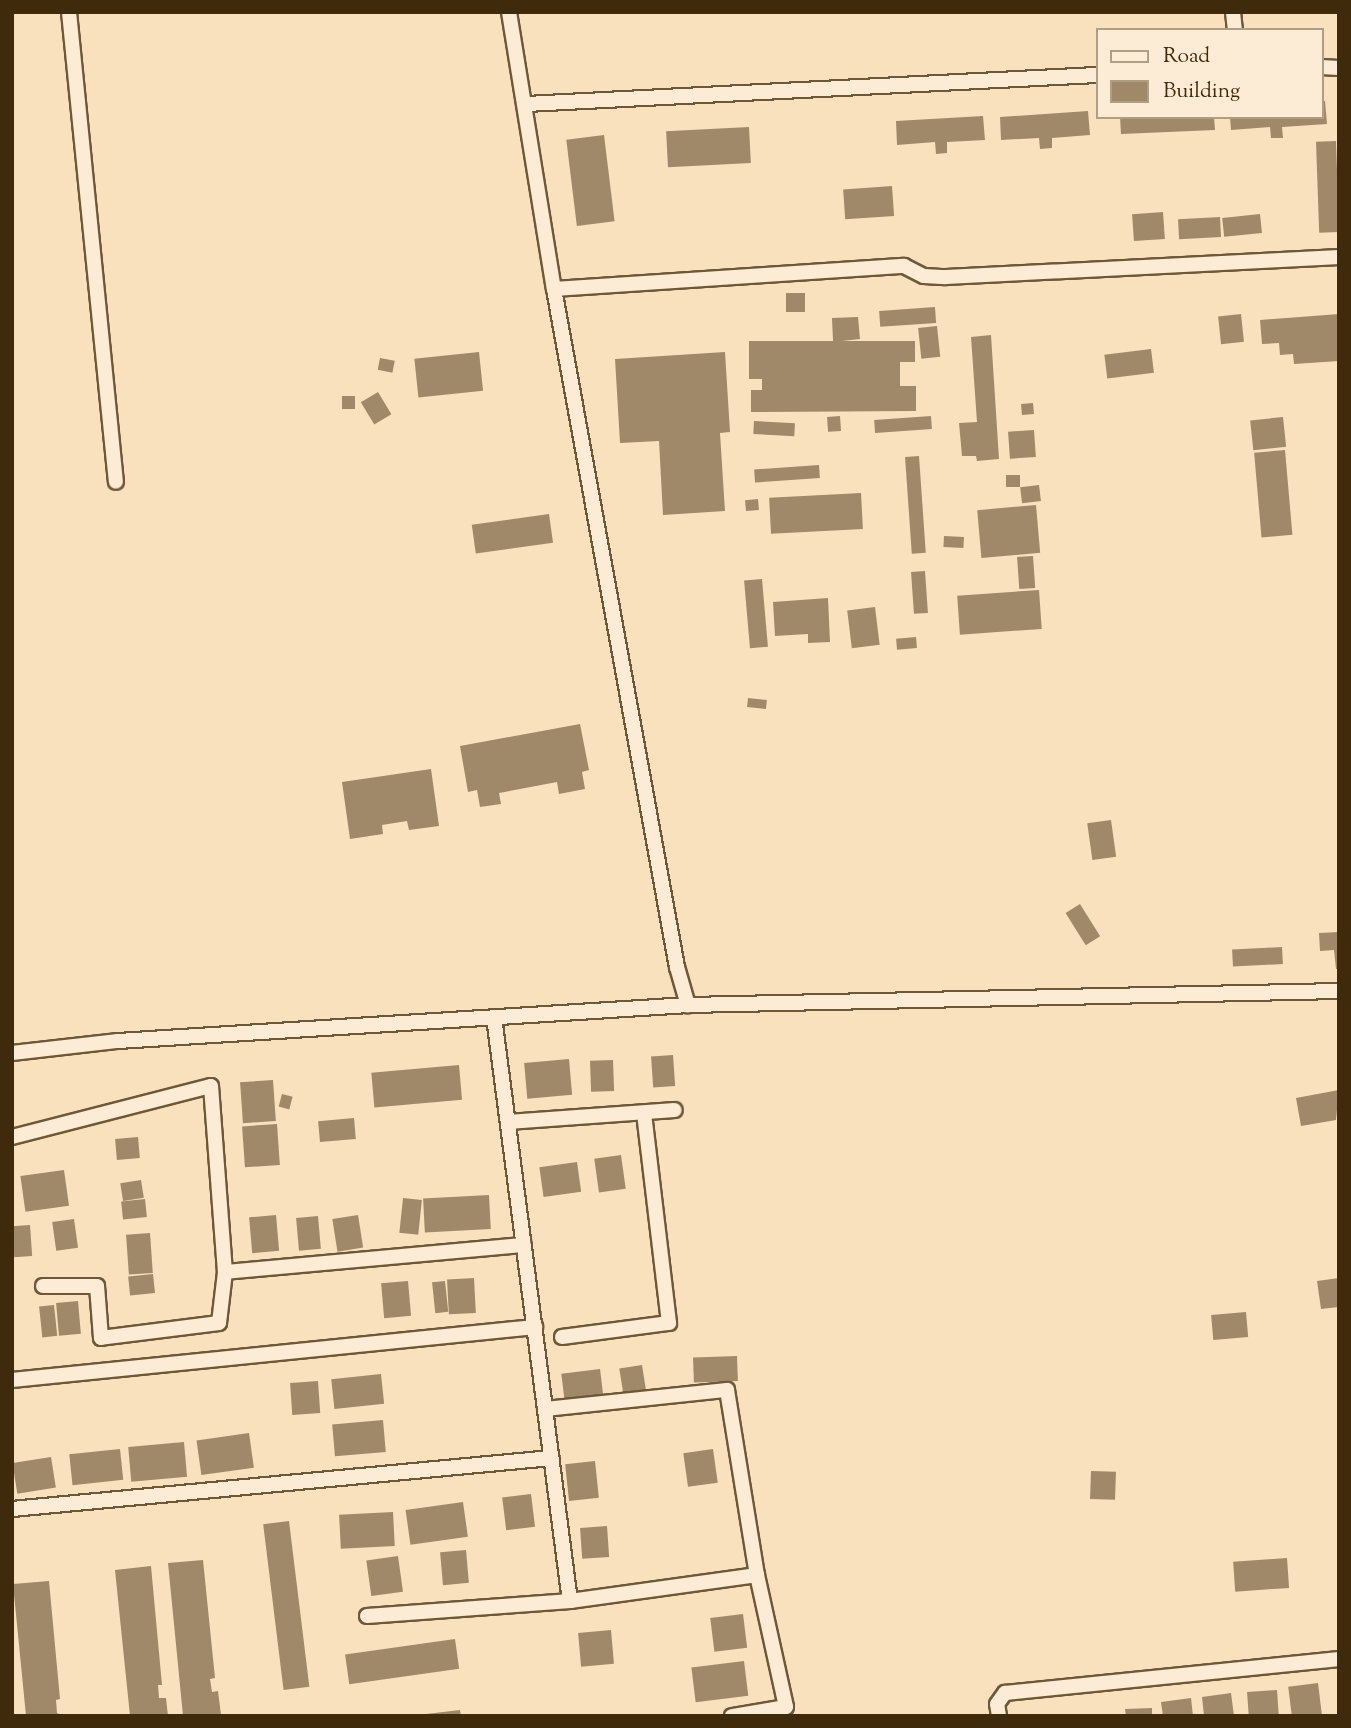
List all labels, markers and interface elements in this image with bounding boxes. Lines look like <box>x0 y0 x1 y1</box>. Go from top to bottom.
legend <box>1096 28 1323 119</box>
text: Road <box>1163 42 1210 72</box>
text: Building <box>1163 77 1240 107</box>

